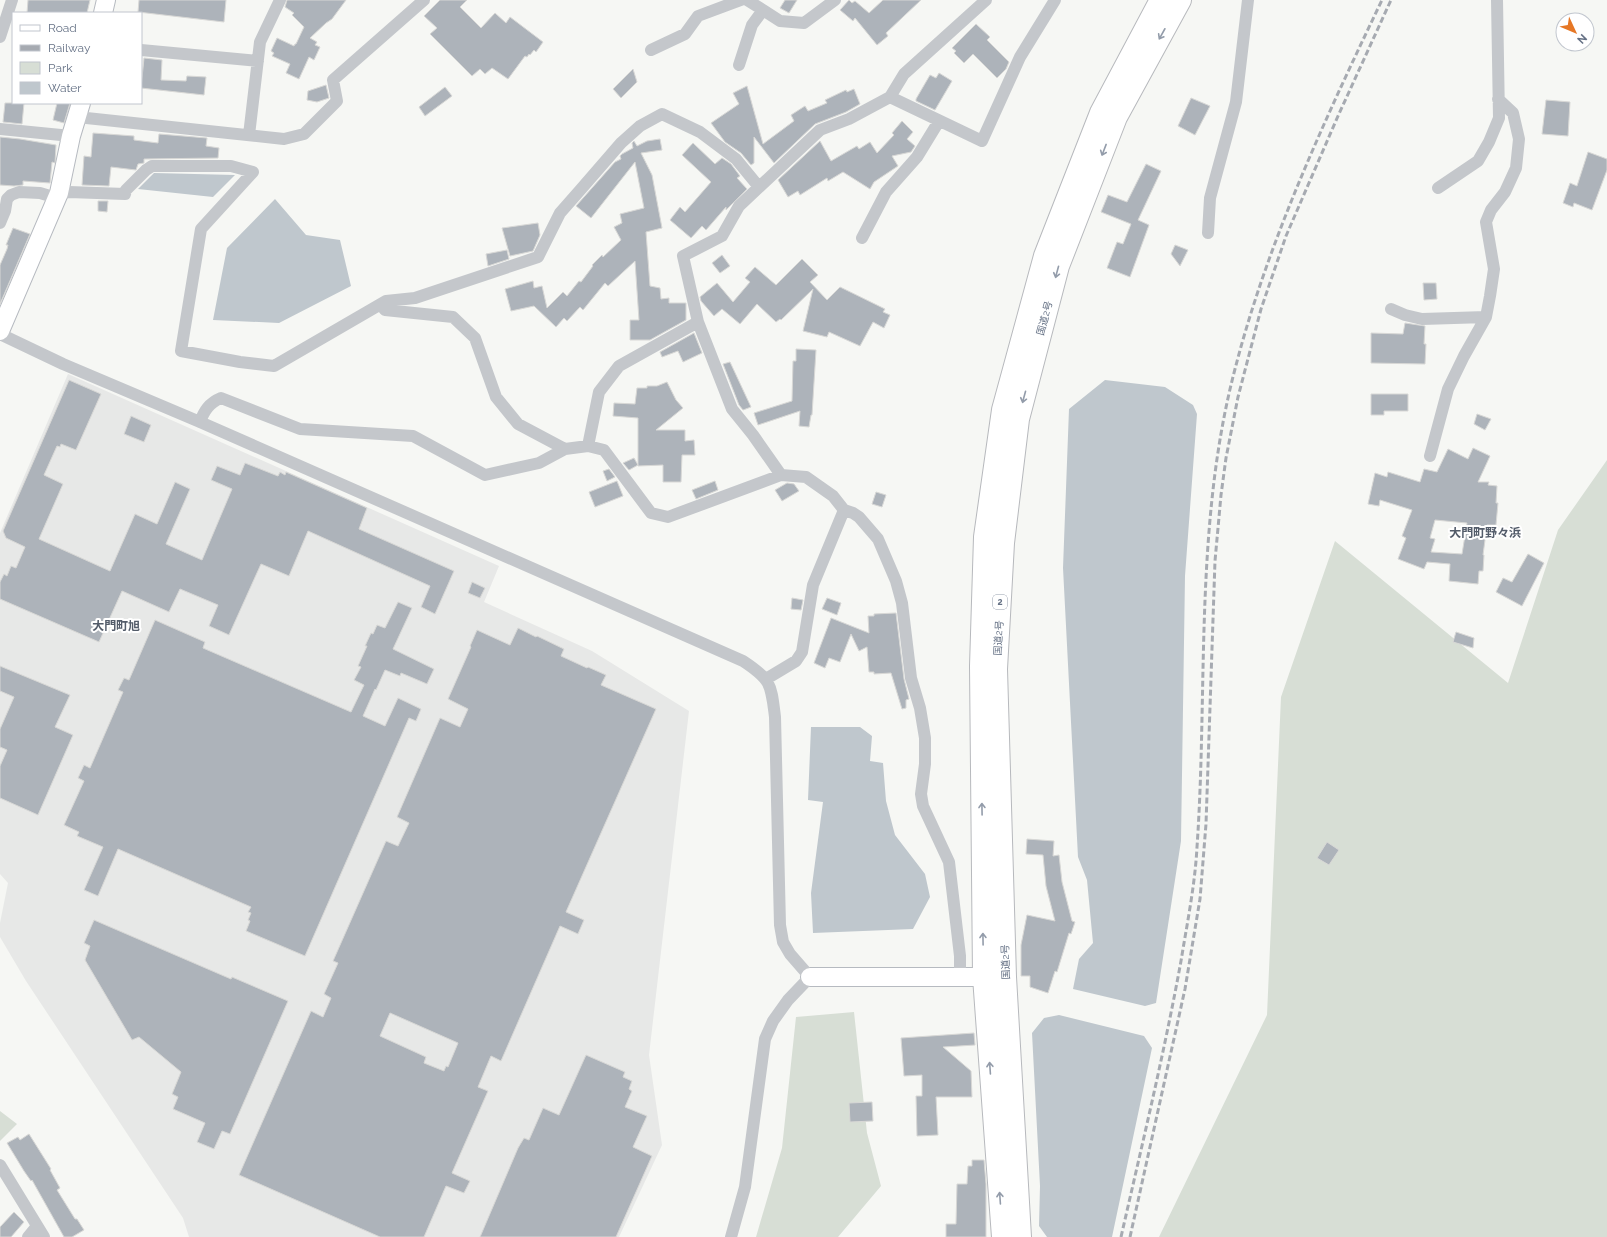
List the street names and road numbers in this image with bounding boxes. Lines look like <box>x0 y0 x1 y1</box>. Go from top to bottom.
street label: 国道2号 <box>1035 300 1054 337</box>
road number: 2 <box>993 595 1007 609</box>
street label: 国道2号 <box>992 620 1005 656</box>
street label: 国道2号 <box>999 944 1012 980</box>

